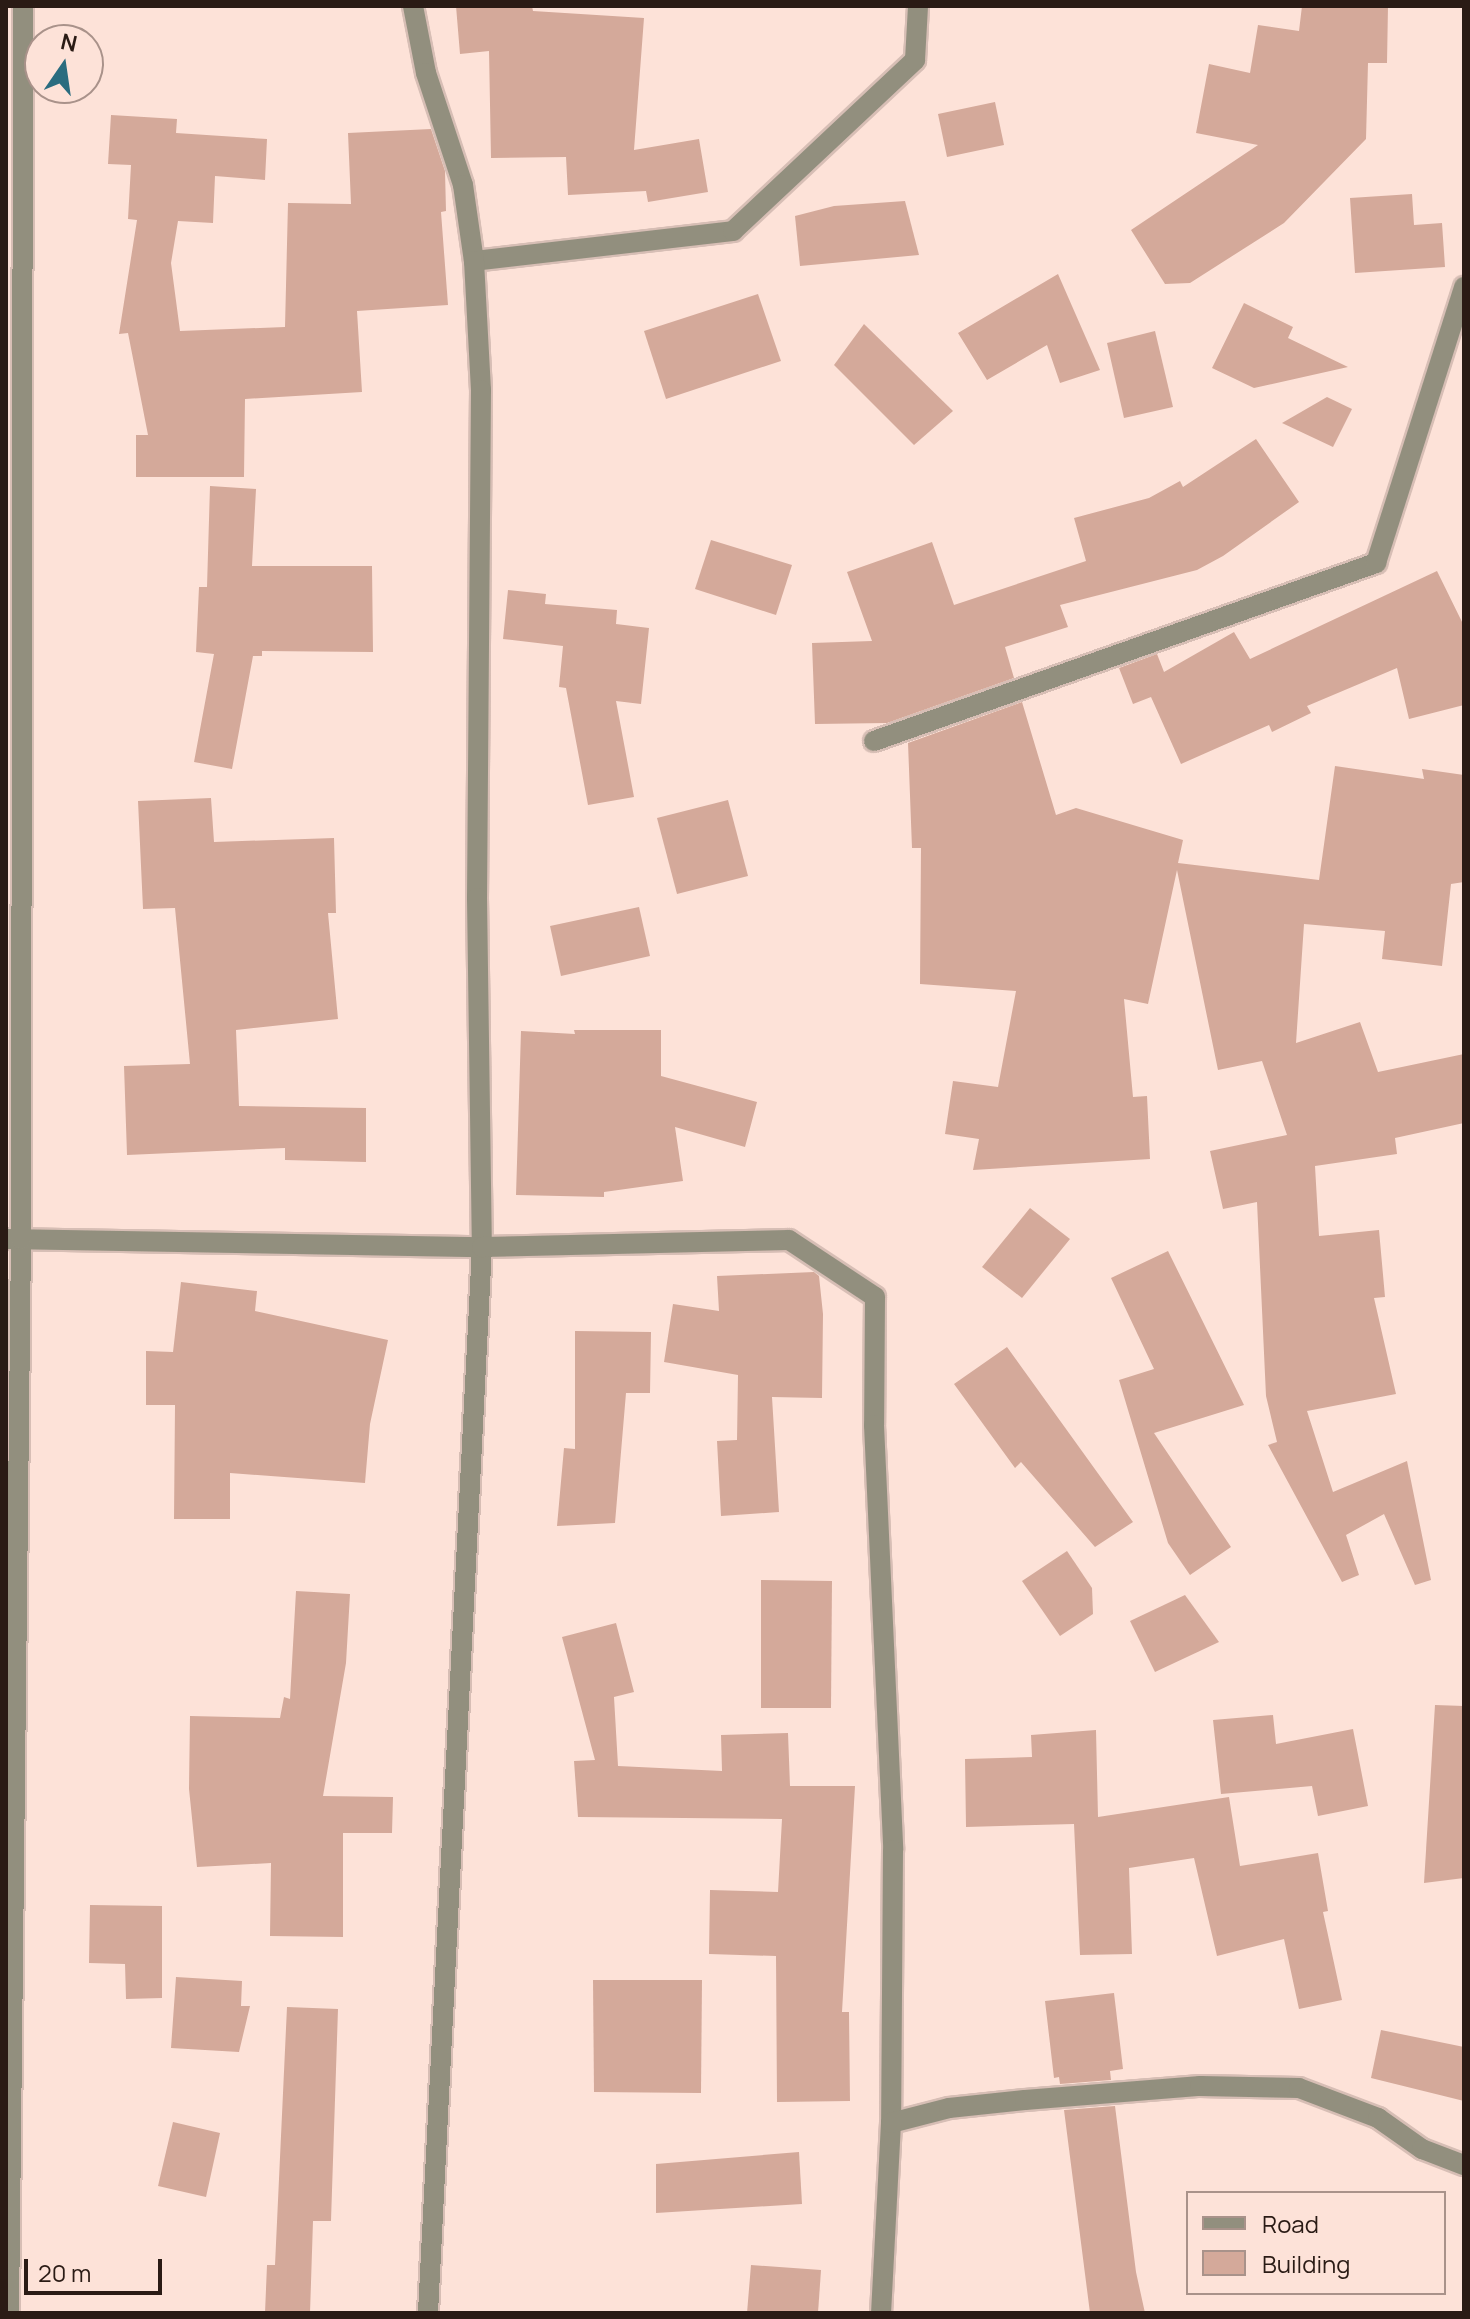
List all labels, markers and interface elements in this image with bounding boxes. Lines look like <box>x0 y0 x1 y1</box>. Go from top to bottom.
north arrow <box>24 24 104 104</box>
text: N <box>58 26 80 59</box>
legend <box>1186 2191 1446 2295</box>
text: Road <box>1262 2207 1319 2240</box>
scale bar <box>28 2243 166 2293</box>
text: Building <box>1262 2247 1350 2280</box>
text: 20 m <box>38 2256 91 2289</box>

